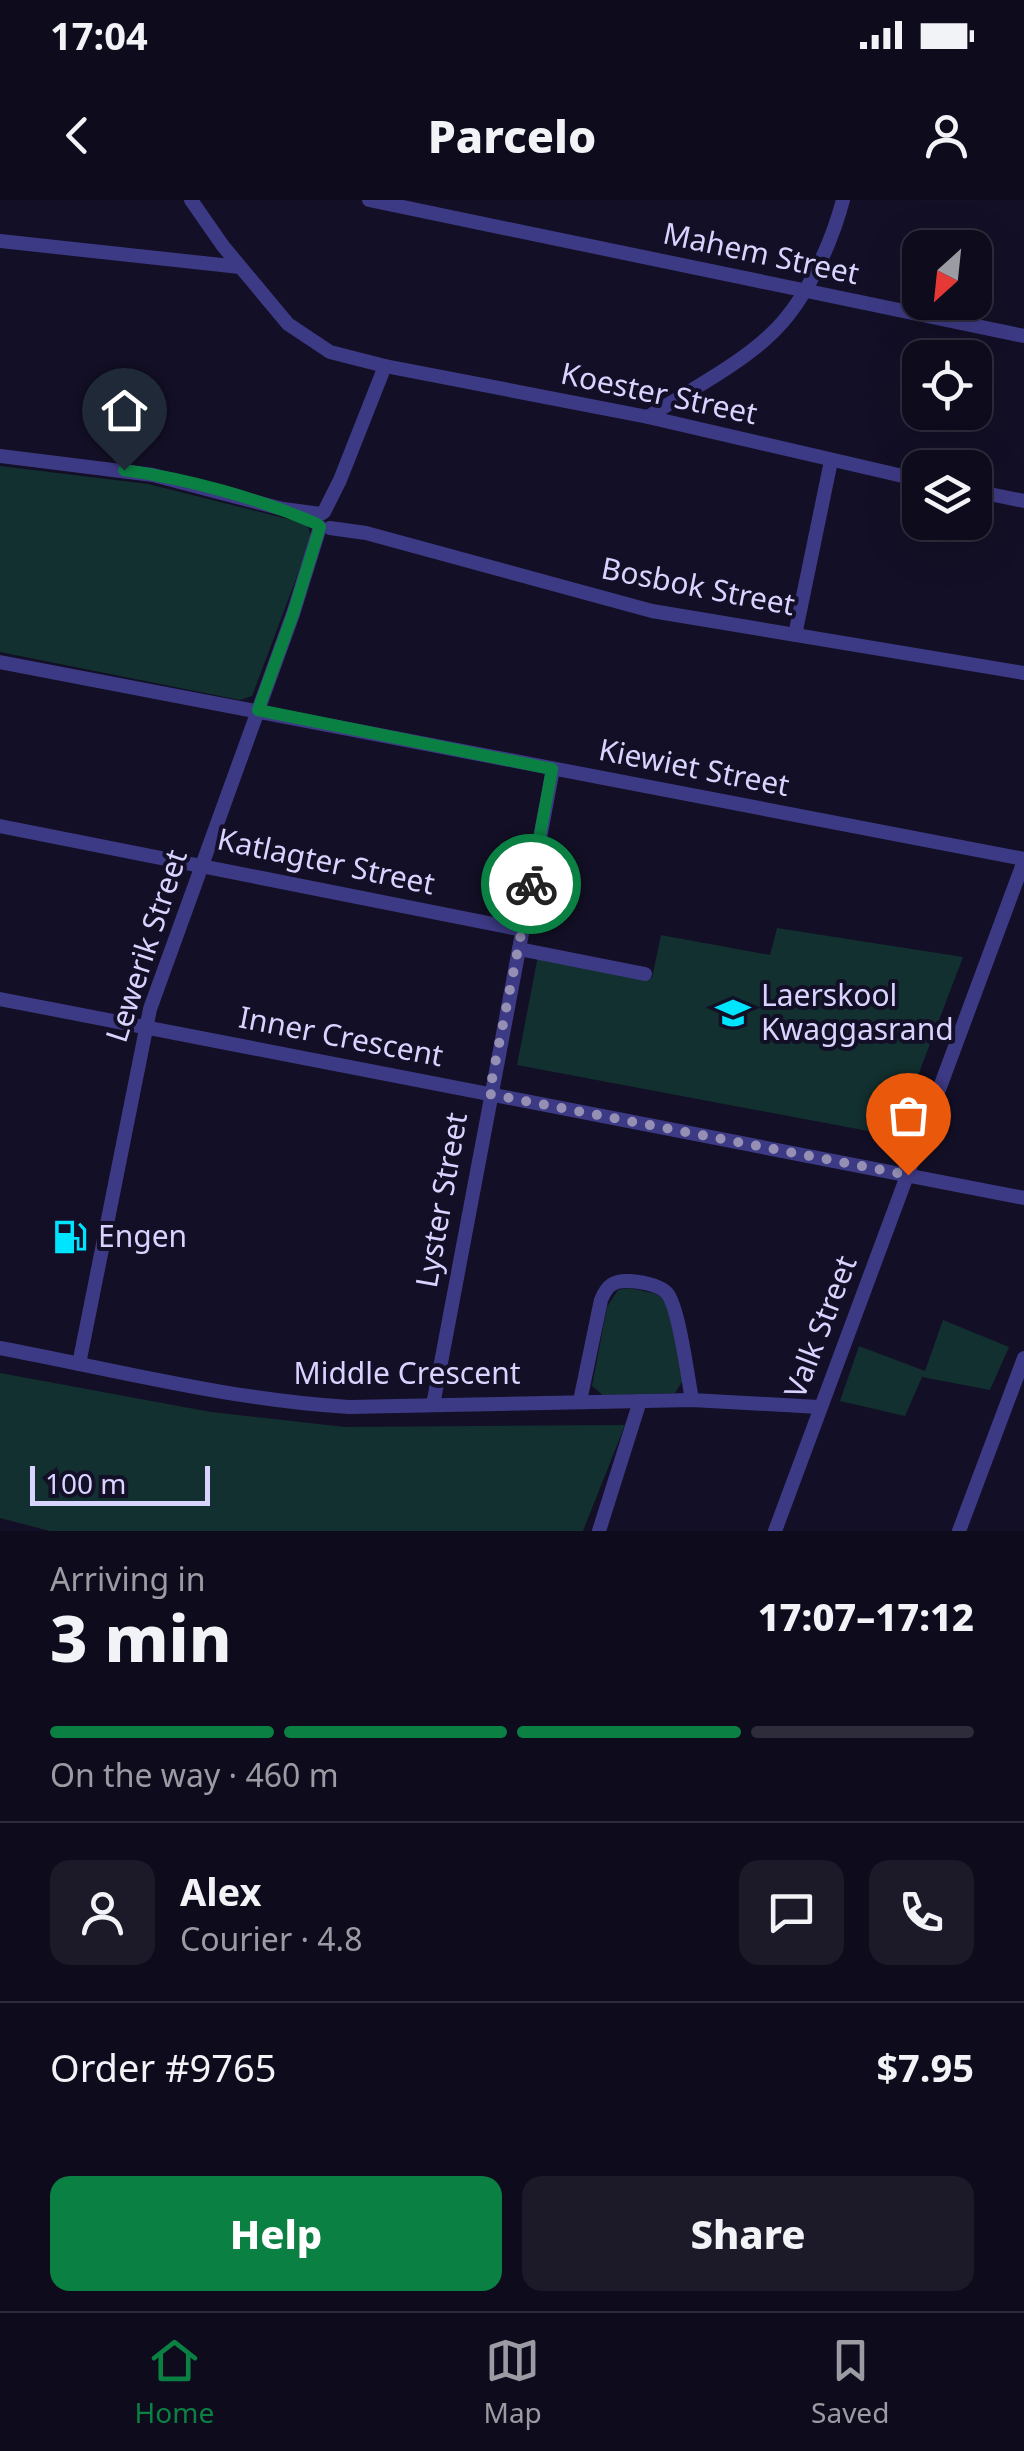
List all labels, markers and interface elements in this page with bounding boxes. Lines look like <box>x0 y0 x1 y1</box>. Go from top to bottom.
text: 17:04 <box>50 9 148 61</box>
text: Parcelo <box>428 105 596 166</box>
icon: back <box>50 108 105 163</box>
icon: person <box>919 108 974 163</box>
street label: Mahem Street <box>660 212 863 293</box>
north arrow <box>902 230 992 320</box>
map controls <box>902 230 992 540</box>
button: locate <box>902 340 992 430</box>
street label: Koester Street <box>557 352 761 433</box>
pin <box>82 368 167 471</box>
icon: home <box>97 383 152 438</box>
button: layers <box>902 450 992 540</box>
street label: Bosbok Street <box>598 547 799 624</box>
street label: Kiewiet Street <box>596 728 793 805</box>
street label: Katlagter Street <box>214 818 439 904</box>
courier <box>481 834 581 934</box>
street label: Lewerik Street <box>95 844 196 1047</box>
icon: bike <box>504 857 559 912</box>
place label: Laerskool Kwaggasrand <box>761 974 954 1049</box>
school or university icon: Laerskool Kwaggasrand <box>714 994 752 1032</box>
street label: Inner Crescent <box>236 996 447 1075</box>
pin <box>866 1073 951 1176</box>
icon: bag <box>881 1088 936 1143</box>
street label: Lyster Street <box>405 1109 476 1291</box>
place label: Engen <box>98 1215 187 1256</box>
fuel station icon: Engen <box>51 1218 89 1256</box>
street label: Valk Street <box>774 1249 866 1404</box>
street label: Middle Crescent <box>293 1352 521 1393</box>
scale bar <box>30 1461 210 1506</box>
text: 100 m <box>45 1464 127 1502</box>
text: Arriving in <box>50 1557 205 1600</box>
text: 17:07–17:12 <box>758 1590 974 1642</box>
text: 3 min <box>50 1593 232 1681</box>
text: On the way · 460 m <box>50 1753 339 1796</box>
button: person <box>50 1860 155 1965</box>
button: chat <box>739 1860 844 1965</box>
button: phone <box>869 1860 974 1965</box>
text: Alex <box>180 1865 262 1917</box>
text: Courier · 4.8 <box>180 1917 363 1960</box>
text: Order #9765 <box>50 2041 276 2093</box>
text: $7.95 <box>876 2041 974 2093</box>
button: Help <box>50 2176 502 2291</box>
button: Share <box>522 2176 974 2291</box>
tab: Home <box>135 2333 214 2431</box>
tab: Map <box>484 2333 542 2431</box>
tab: Saved <box>811 2333 889 2431</box>

